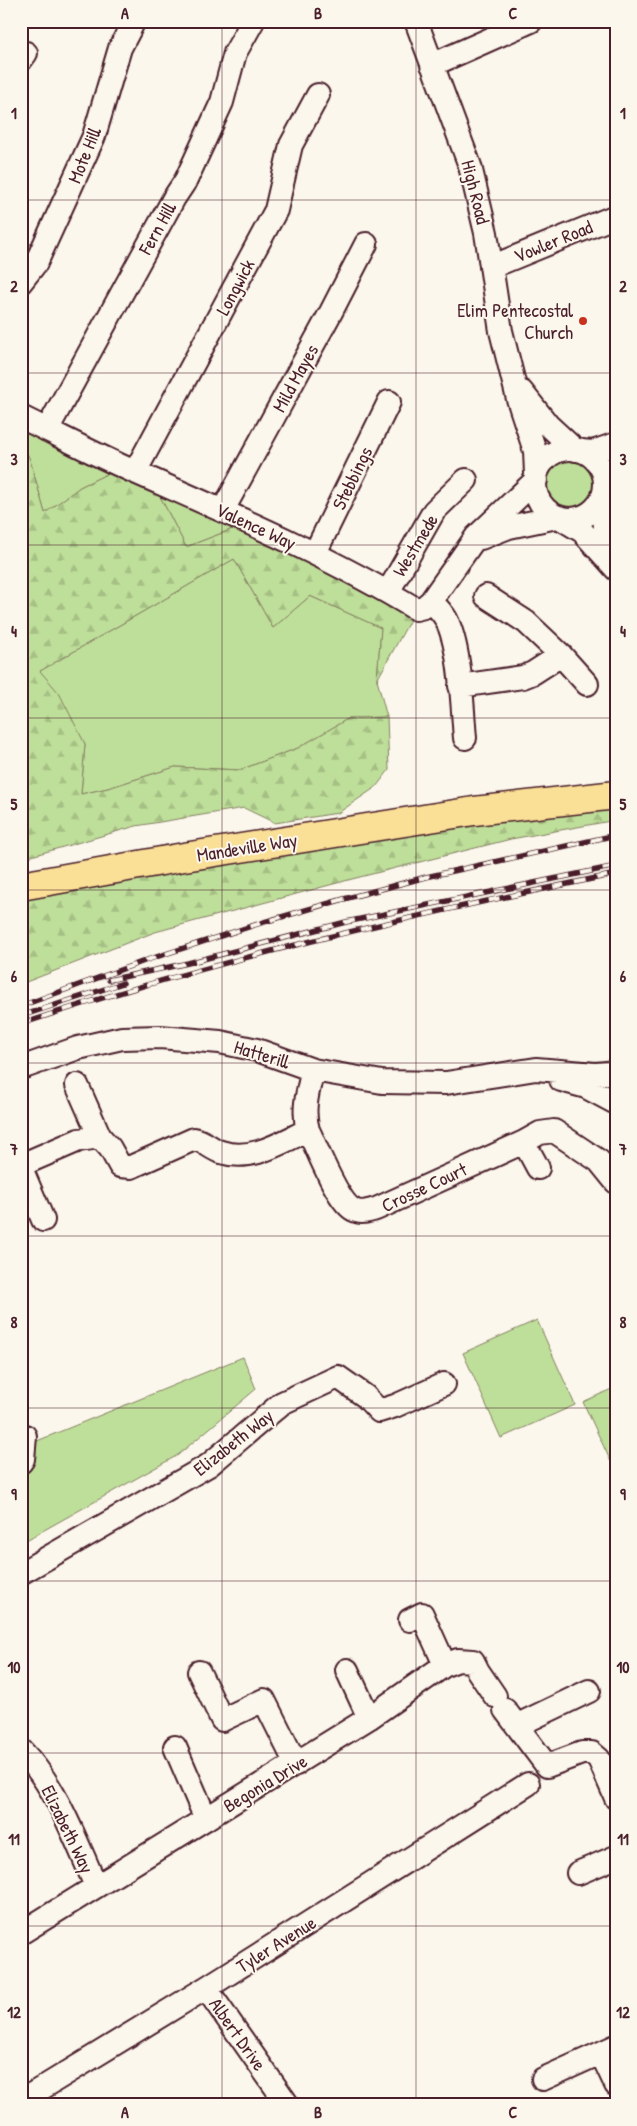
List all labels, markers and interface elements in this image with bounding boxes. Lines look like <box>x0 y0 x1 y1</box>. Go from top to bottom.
text: A <box>121 2 129 24</box>
text: B <box>314 2 322 24</box>
text: C <box>509 2 518 24</box>
text: 1 <box>11 102 17 124</box>
text: 1 <box>620 102 626 124</box>
street label: Mote Hill <box>61 122 107 187</box>
street label: High Road <box>456 157 497 227</box>
street label: Fern Hill <box>131 196 182 260</box>
street label: Vowler Road <box>510 213 597 269</box>
street label: Longwick <box>209 254 261 320</box>
text: 2 <box>10 275 18 297</box>
text: 2 <box>619 275 627 297</box>
place label: Elim Pentecostal Church <box>457 297 574 345</box>
marker: Elim Pentecostal Church <box>577 315 589 327</box>
street label: Mild Mayes <box>266 339 324 417</box>
street label: Stebbings <box>326 442 378 514</box>
text: 3 <box>10 448 18 470</box>
text: 3 <box>619 448 627 470</box>
street label: Valence Way <box>212 496 300 556</box>
street label: Westmede <box>386 509 444 581</box>
text: 4 <box>11 620 17 642</box>
text: 4 <box>620 620 626 642</box>
text: 5 <box>11 793 18 815</box>
text: 5 <box>620 793 627 815</box>
street label: Mandeville Way <box>195 826 299 868</box>
text: 6 <box>11 965 18 987</box>
text: 6 <box>620 965 627 987</box>
street label: Hatterill <box>231 1033 294 1075</box>
text: 7 <box>9 1138 18 1160</box>
text: 7 <box>618 1138 627 1160</box>
street label: Crosse Court <box>377 1156 471 1218</box>
text: 8 <box>11 1311 18 1333</box>
text: 8 <box>620 1311 627 1333</box>
street label: Elizabeth Way <box>188 1403 278 1481</box>
text: 9 <box>11 1483 17 1505</box>
text: 9 <box>620 1483 626 1505</box>
text: 10 <box>8 1656 20 1678</box>
text: 10 <box>617 1656 629 1678</box>
street label: Begonia Drive <box>218 1747 312 1818</box>
street label: Elizabeth Way <box>36 1781 100 1877</box>
text: 11 <box>8 1828 20 1850</box>
text: 11 <box>617 1828 629 1850</box>
street label: Tyler Avenue <box>231 1909 321 1979</box>
street label: Albert Drive <box>203 1992 273 2076</box>
text: 12 <box>7 2001 21 2023</box>
text: 12 <box>616 2001 630 2023</box>
text: A <box>121 2101 129 2123</box>
text: B <box>314 2101 322 2123</box>
text: C <box>509 2101 518 2123</box>

